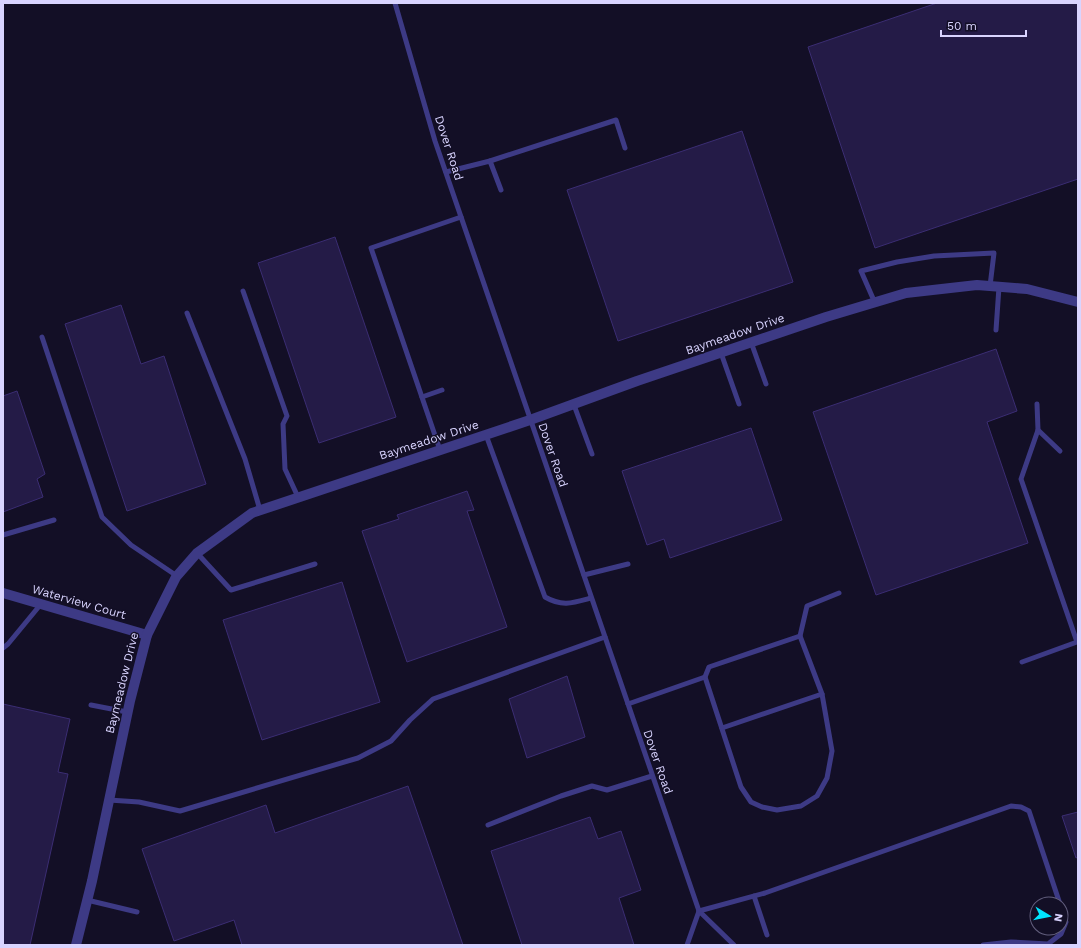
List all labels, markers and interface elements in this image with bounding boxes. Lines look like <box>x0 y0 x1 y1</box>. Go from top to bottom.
scale bar <box>941 12 1026 38</box>
text: 50 m <box>947 19 977 33</box>
street label: Dover Road <box>432 114 466 182</box>
street label: Baymeadow Drive <box>684 310 786 358</box>
street label: Baymeadow Drive <box>377 417 481 463</box>
street label: Dover Road <box>535 421 571 489</box>
street label: Waterview Court <box>30 582 128 622</box>
street label: Baymeadow Drive <box>103 631 141 735</box>
street label: Dover Road <box>640 728 676 796</box>
north arrow <box>1029 896 1069 936</box>
text: N <box>1051 913 1065 923</box>

